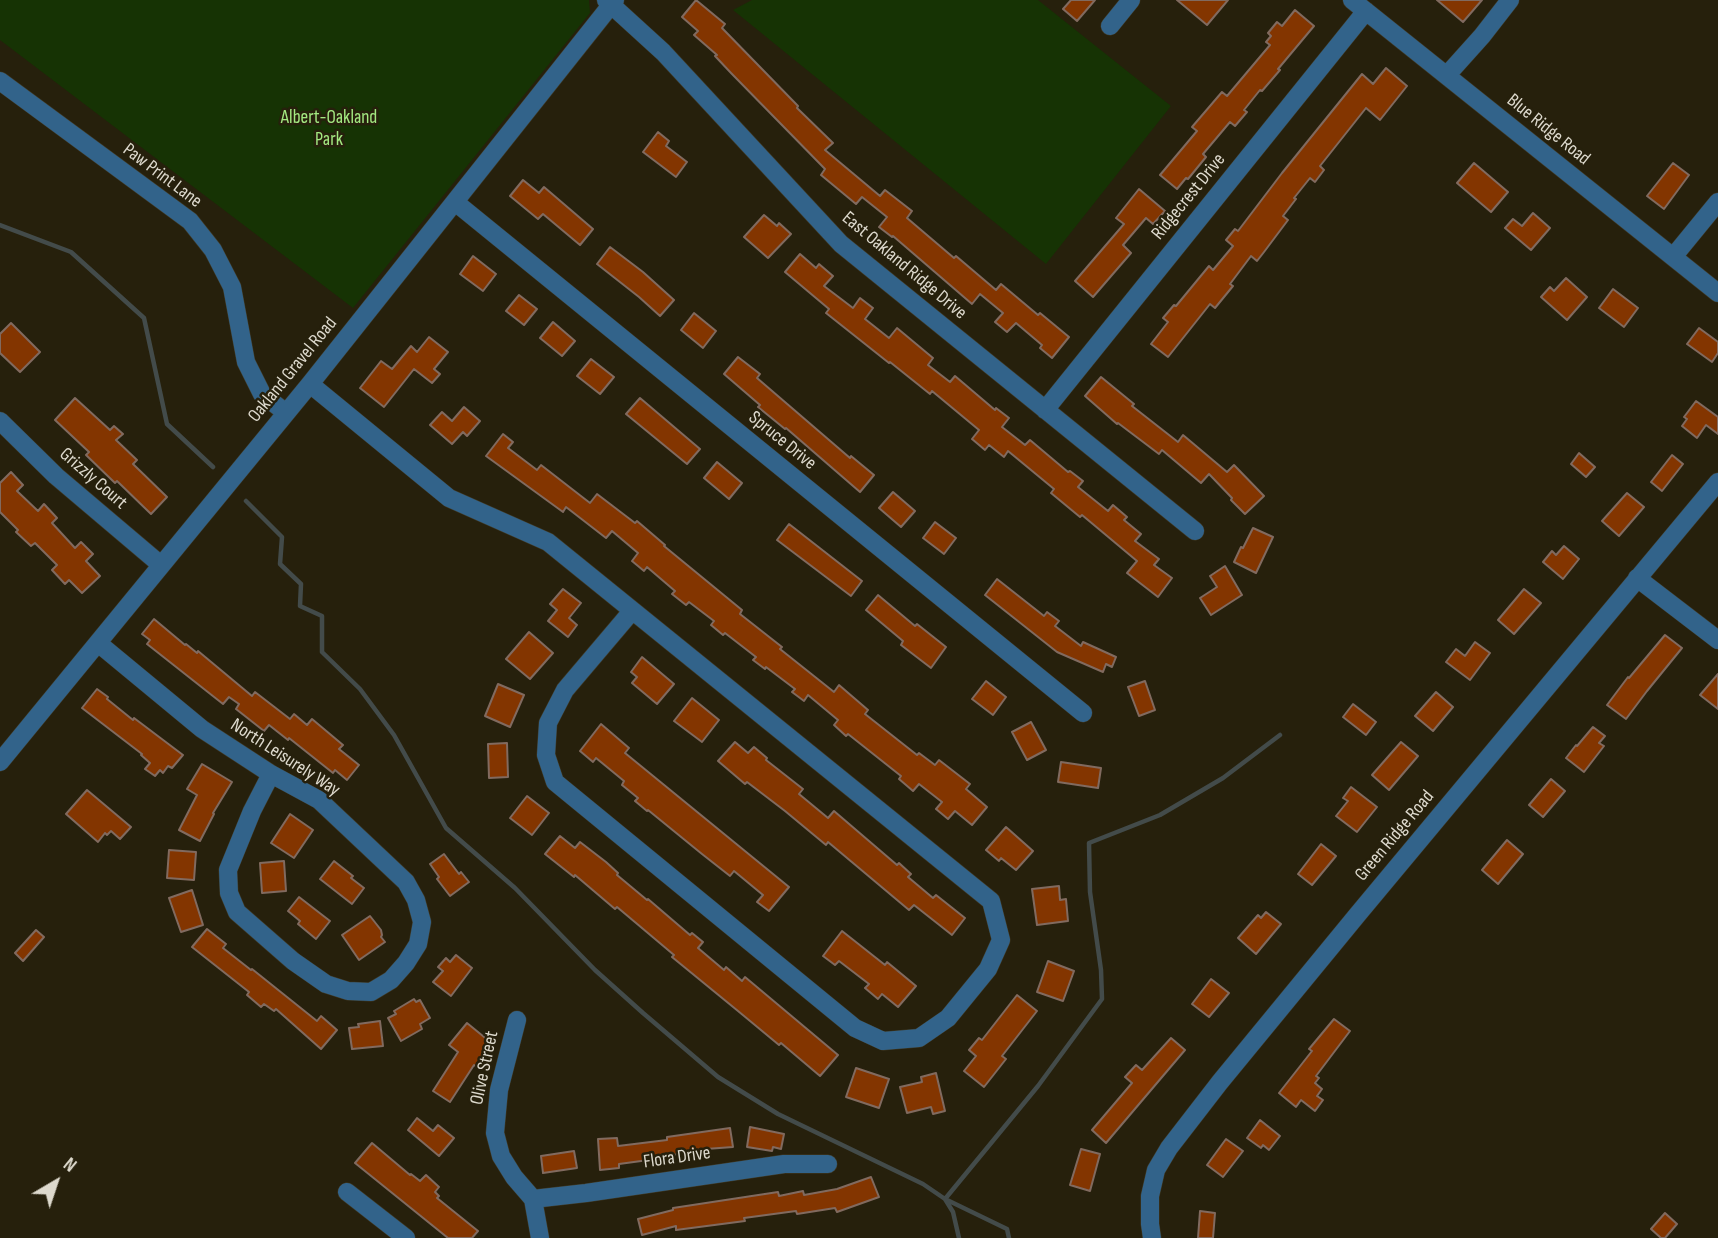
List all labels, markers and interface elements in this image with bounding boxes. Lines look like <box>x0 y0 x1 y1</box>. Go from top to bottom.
street label: Blue Ridge Road <box>1502 89 1594 171</box>
park label: Albert-Oakland Park <box>281 107 377 151</box>
street label: Paw Print Lane <box>118 139 206 213</box>
street label: Ridgecrest Drive <box>1147 149 1231 245</box>
street label: East Oakland Ridge Drive <box>837 207 971 325</box>
street label: Oakland Gravel Road <box>244 313 342 427</box>
street label: Spruce Drive <box>743 407 821 475</box>
street label: Grizzly Court <box>54 443 132 515</box>
street label: North Leisurely Way <box>226 714 344 802</box>
street label: Green Ridge Road <box>1351 786 1439 886</box>
street label: Olive Street <box>466 1029 504 1107</box>
street label: Flora Drive <box>642 1142 712 1174</box>
north arrow <box>21 1147 91 1217</box>
text: N <box>58 1153 81 1177</box>

